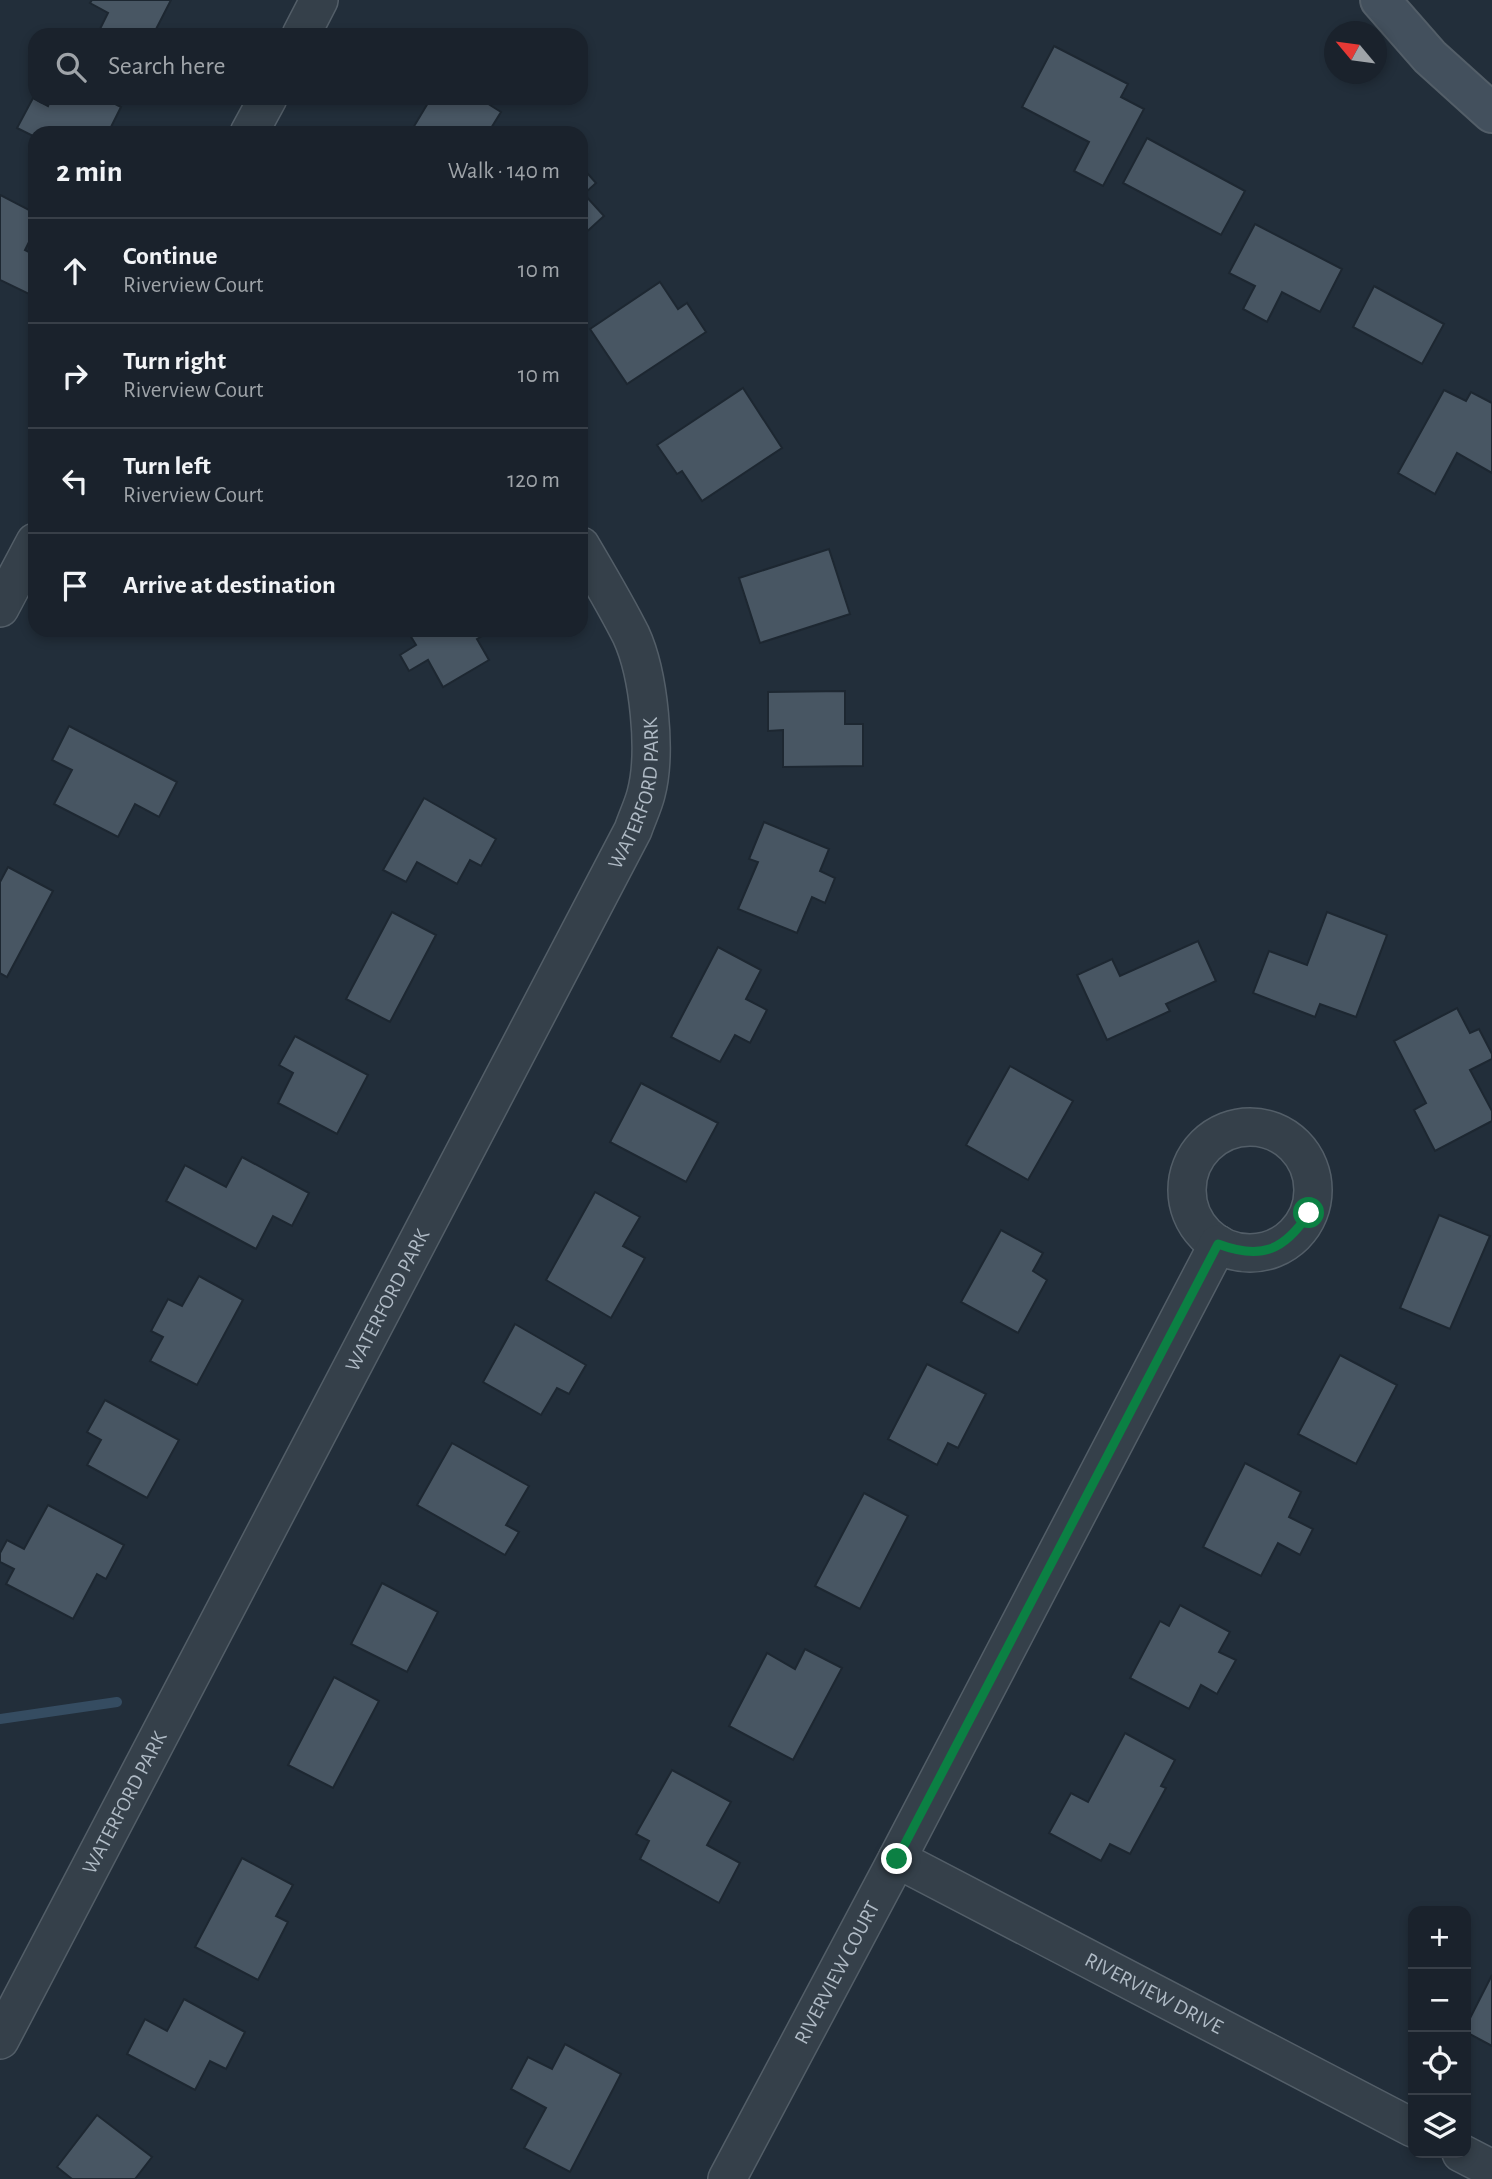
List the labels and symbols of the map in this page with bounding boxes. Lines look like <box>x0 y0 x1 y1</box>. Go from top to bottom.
north arrow <box>1324 21 1387 84</box>
street label: WATERFORD PARK <box>604 716 662 873</box>
route start <box>1293 1197 1324 1228</box>
street label: WATERFORD PARK <box>342 1225 434 1375</box>
street label: WATERFORD PARK <box>79 1728 171 1877</box>
route end <box>881 1843 912 1874</box>
street label: RIVERVIEW COURT <box>791 1898 884 2048</box>
street label: RIVERVIEW DRIVE <box>1081 1949 1226 2038</box>

